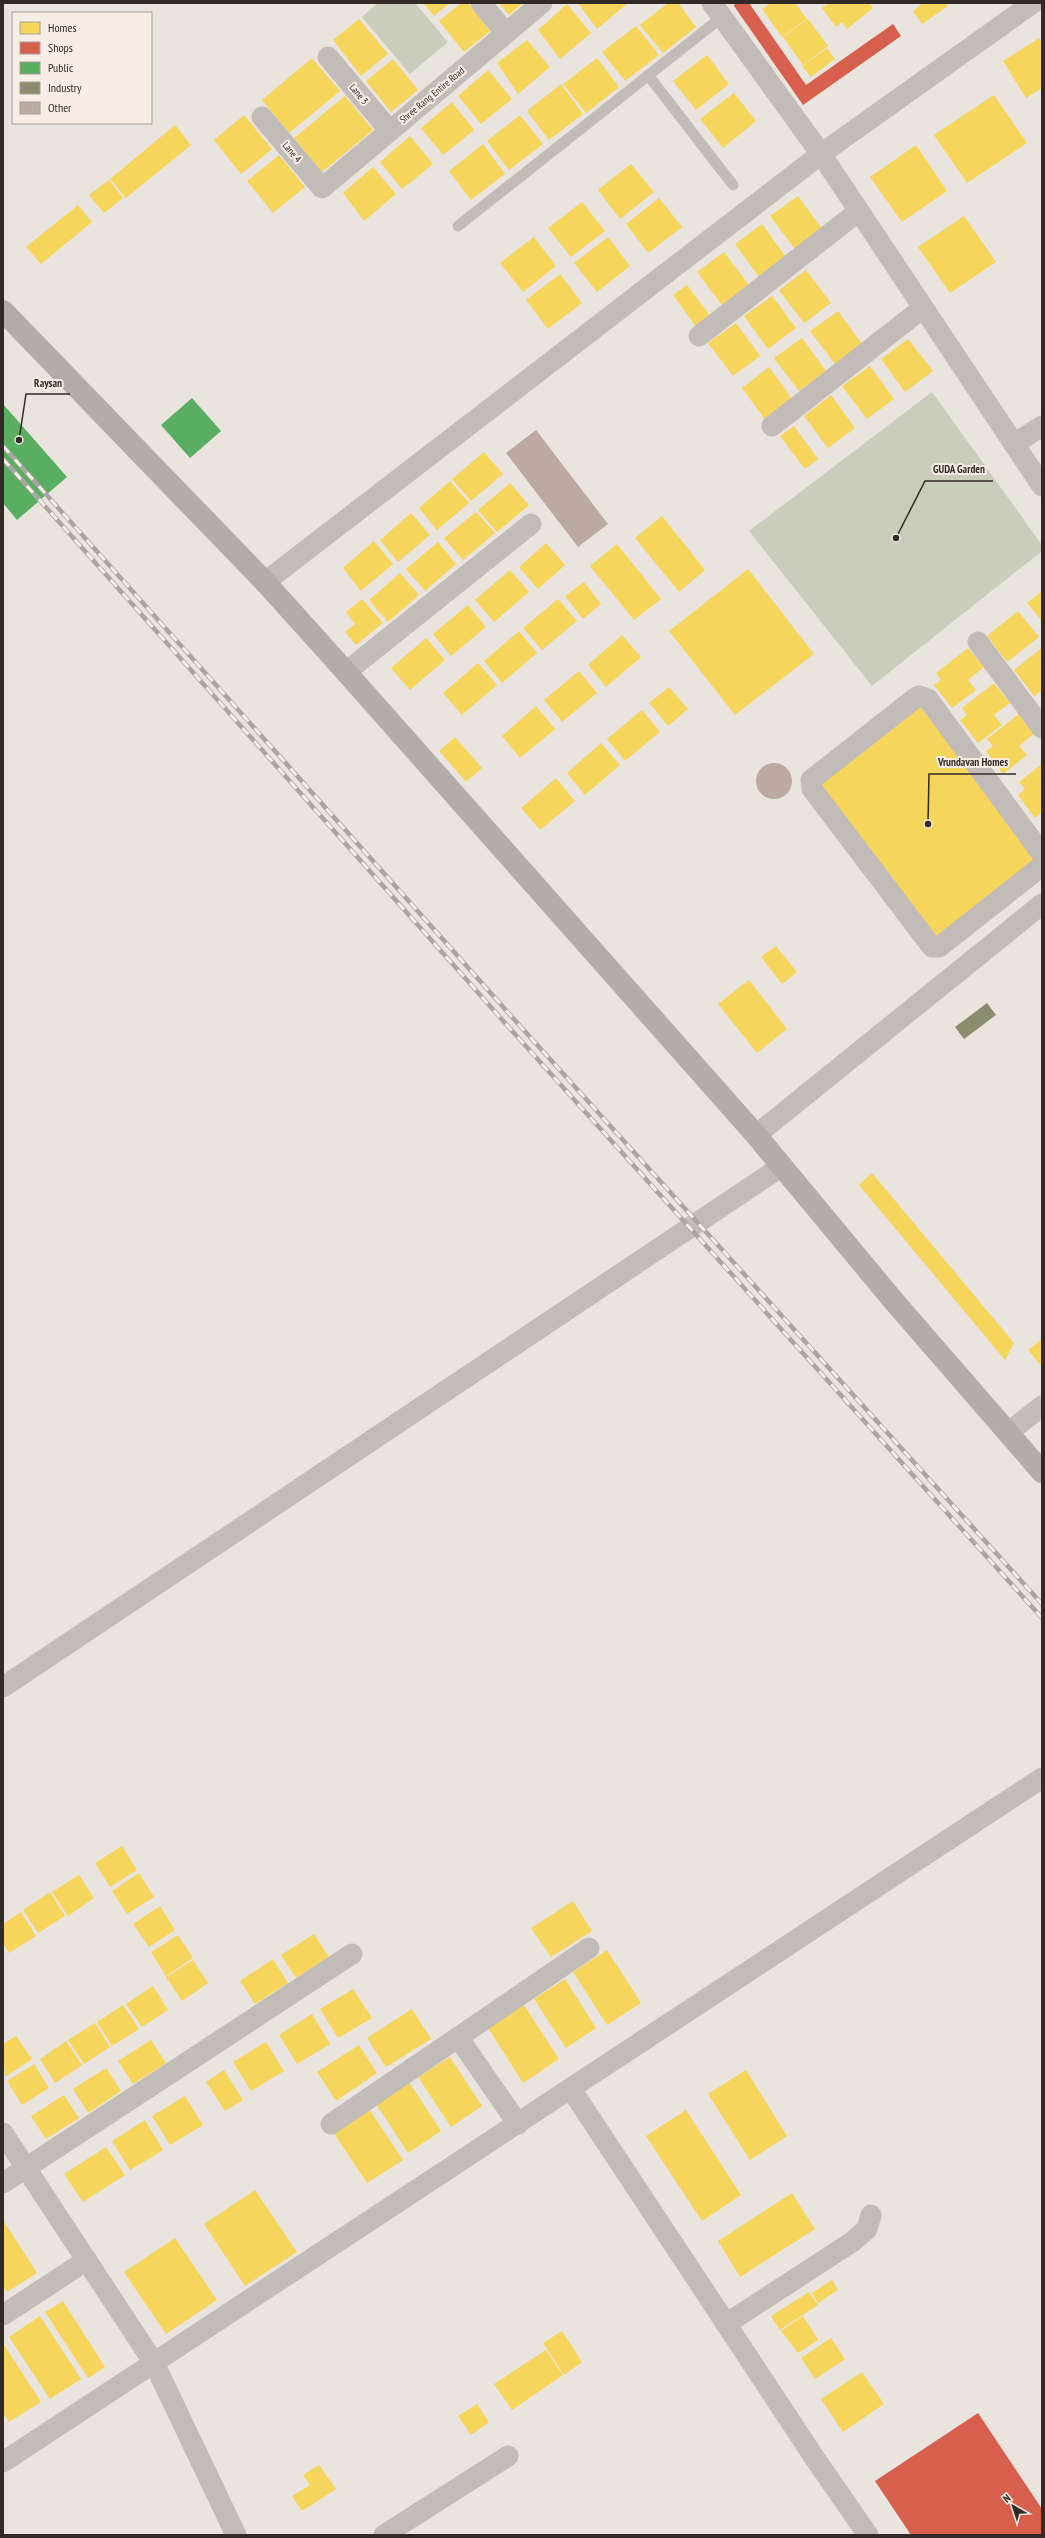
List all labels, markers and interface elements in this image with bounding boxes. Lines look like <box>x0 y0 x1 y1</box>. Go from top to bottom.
legend <box>12 12 152 124</box>
text: Homes <box>48 20 76 35</box>
text: Shops <box>48 40 73 55</box>
text: Public <box>48 60 74 75</box>
street label: Shree Rang Entire Road <box>397 64 467 126</box>
text: Industry <box>48 80 82 95</box>
street label: Lane 3 <box>347 81 371 107</box>
text: Other <box>48 100 72 115</box>
street label: Lane 4 <box>280 139 305 165</box>
callout: Raysan <box>26 371 70 394</box>
text: Raysan <box>34 376 62 390</box>
callout: GUDA Garden <box>925 458 993 481</box>
text: GUDA Garden <box>933 462 985 476</box>
callout: Vrundavan Homes <box>929 751 1016 774</box>
text: Vrundavan Homes <box>937 755 1008 769</box>
north arrow <box>993 2486 1033 2526</box>
text: N <box>1000 2491 1013 2506</box>

